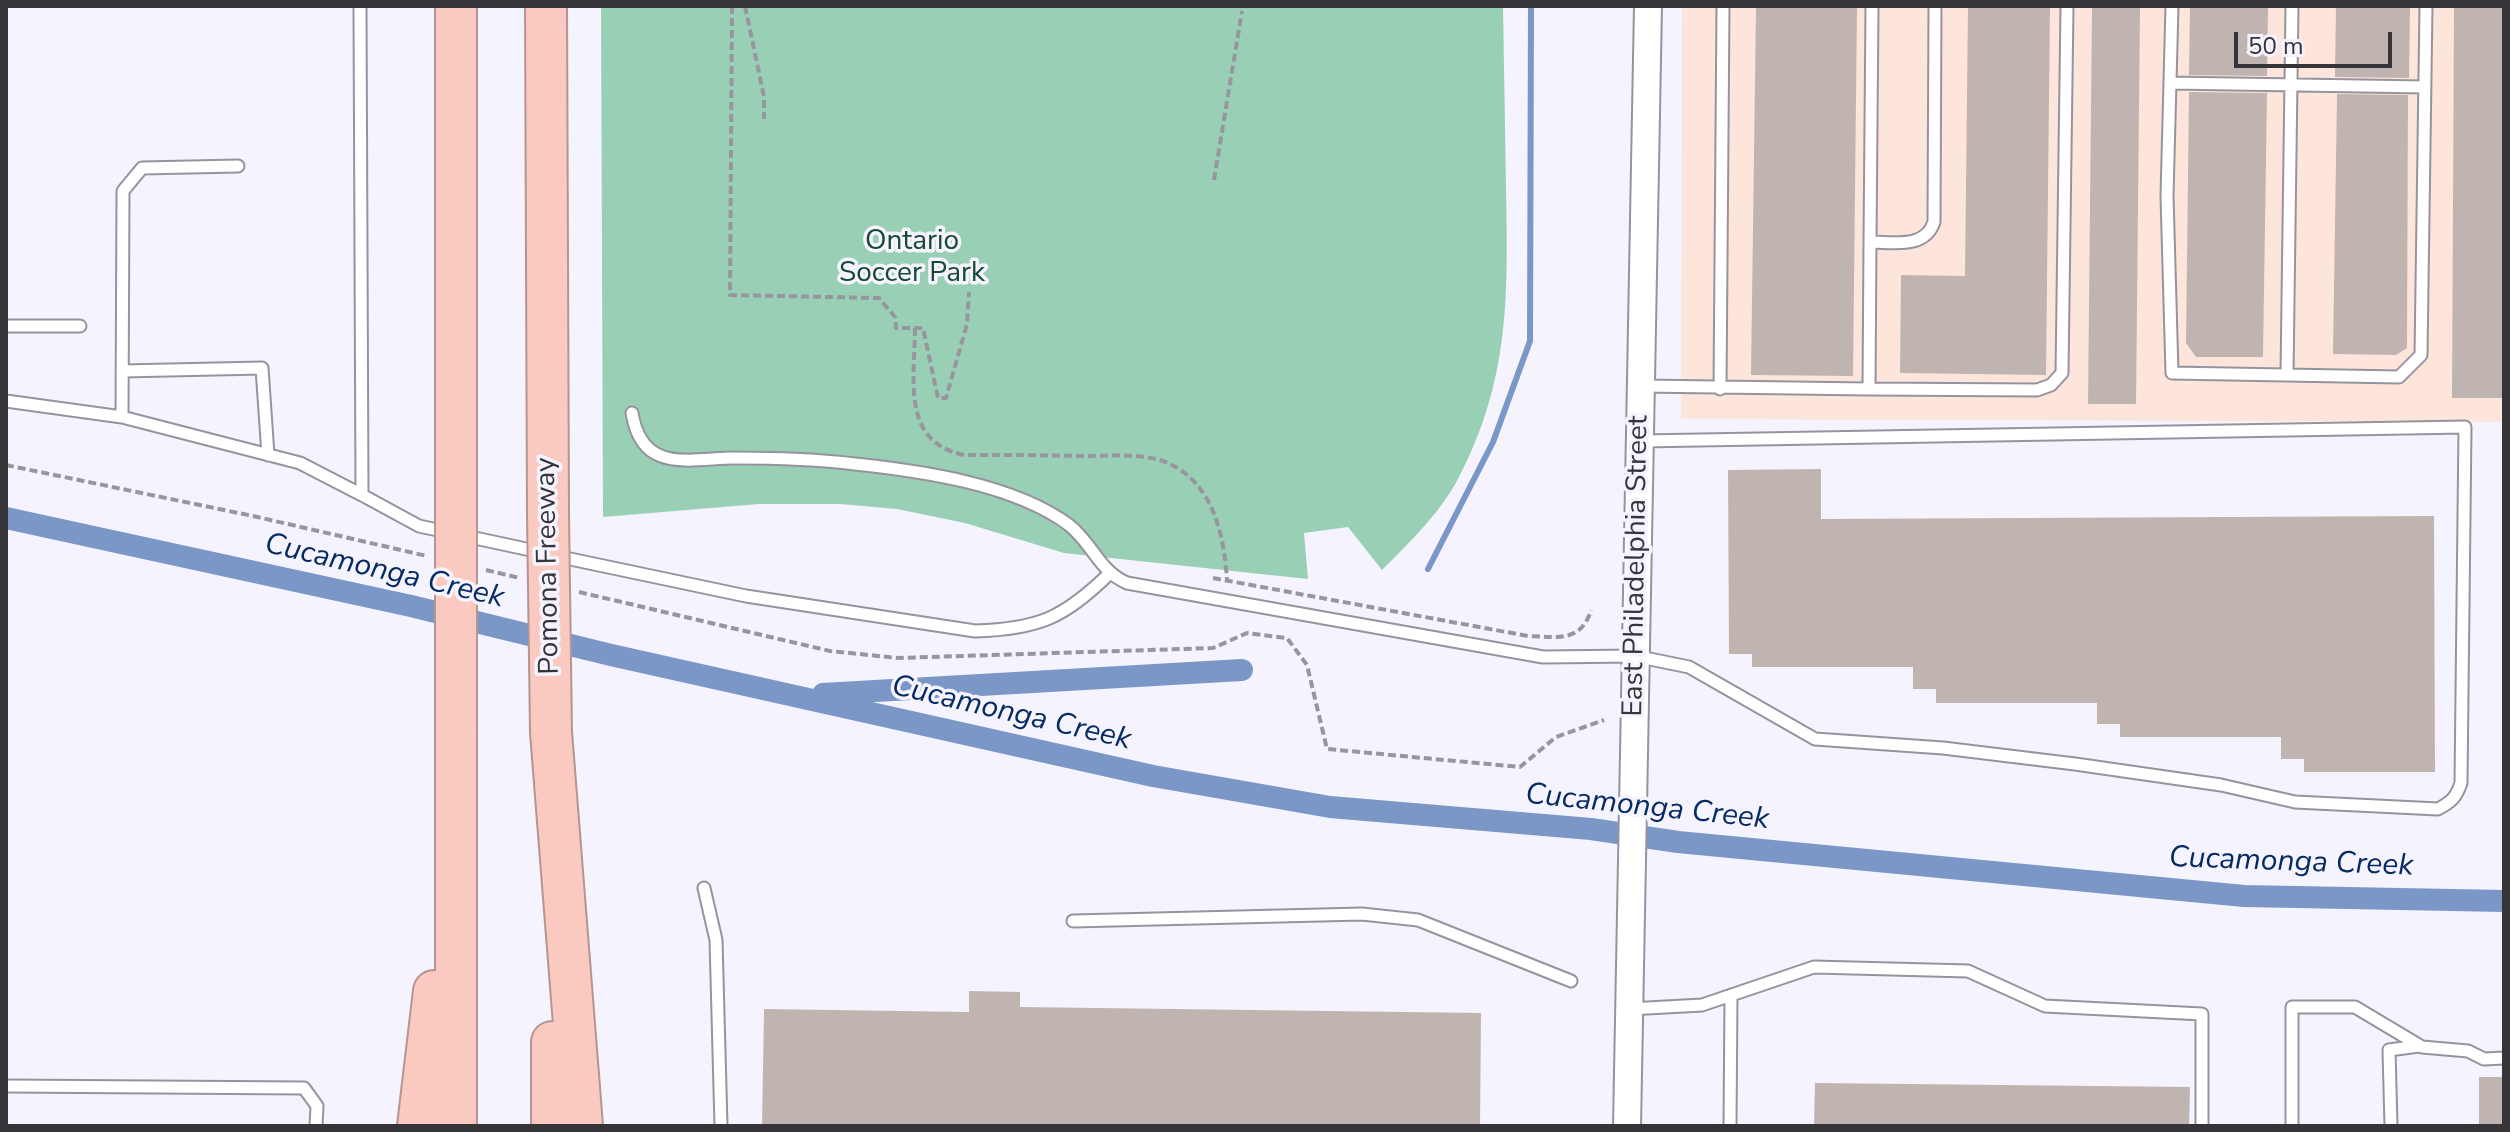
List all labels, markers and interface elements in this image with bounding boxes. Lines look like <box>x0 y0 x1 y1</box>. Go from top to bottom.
scale bar <box>2238 16 2396 66</box>
text: 50 m <box>2248 30 2304 62</box>
park label: Ontario Soccer Park <box>839 225 985 291</box>
street label: East Philadelphia Street <box>1618 415 1656 717</box>
street label: Pomona Freeway <box>530 457 568 675</box>
water label: Cucamonga Creek <box>261 527 507 617</box>
water label: Cucamonga Creek <box>888 669 1134 759</box>
water label: Cucamonga Creek <box>1523 777 1771 839</box>
water label: Cucamonga Creek <box>2168 841 2414 885</box>

